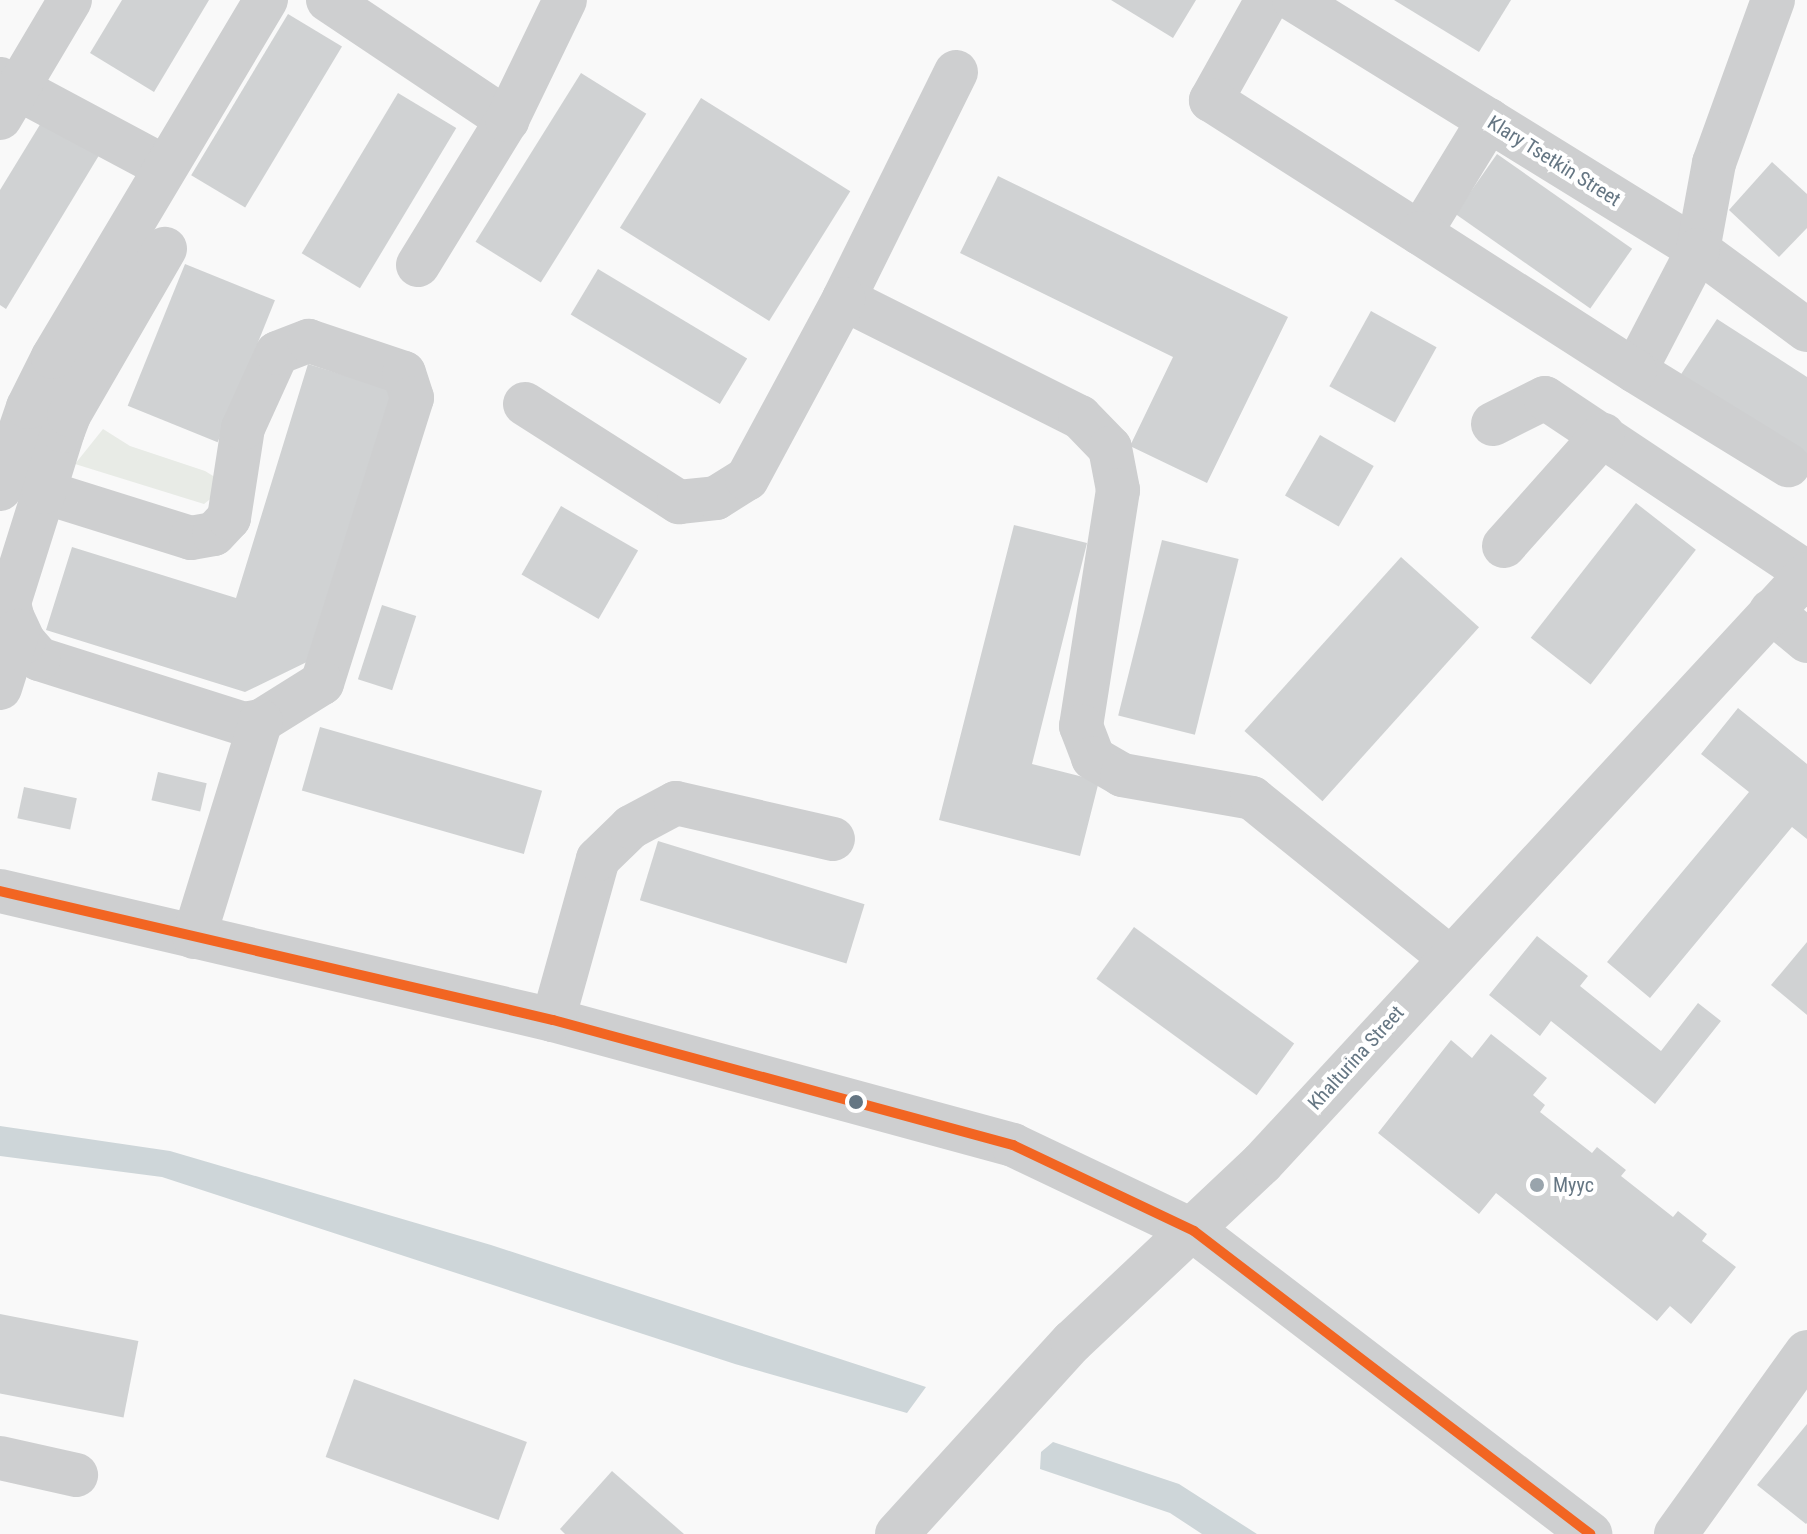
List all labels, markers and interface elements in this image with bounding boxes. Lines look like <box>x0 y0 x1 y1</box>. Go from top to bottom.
street label: Klary Tsetkin Street <box>1483 110 1625 212</box>
street label: Khalturina Street <box>1303 1001 1409 1115</box>
unlabelled marker <box>848 1094 864 1110</box>
place label: Муус <box>1553 1173 1594 1197</box>
marker: Муус <box>1528 1176 1546 1194</box>

